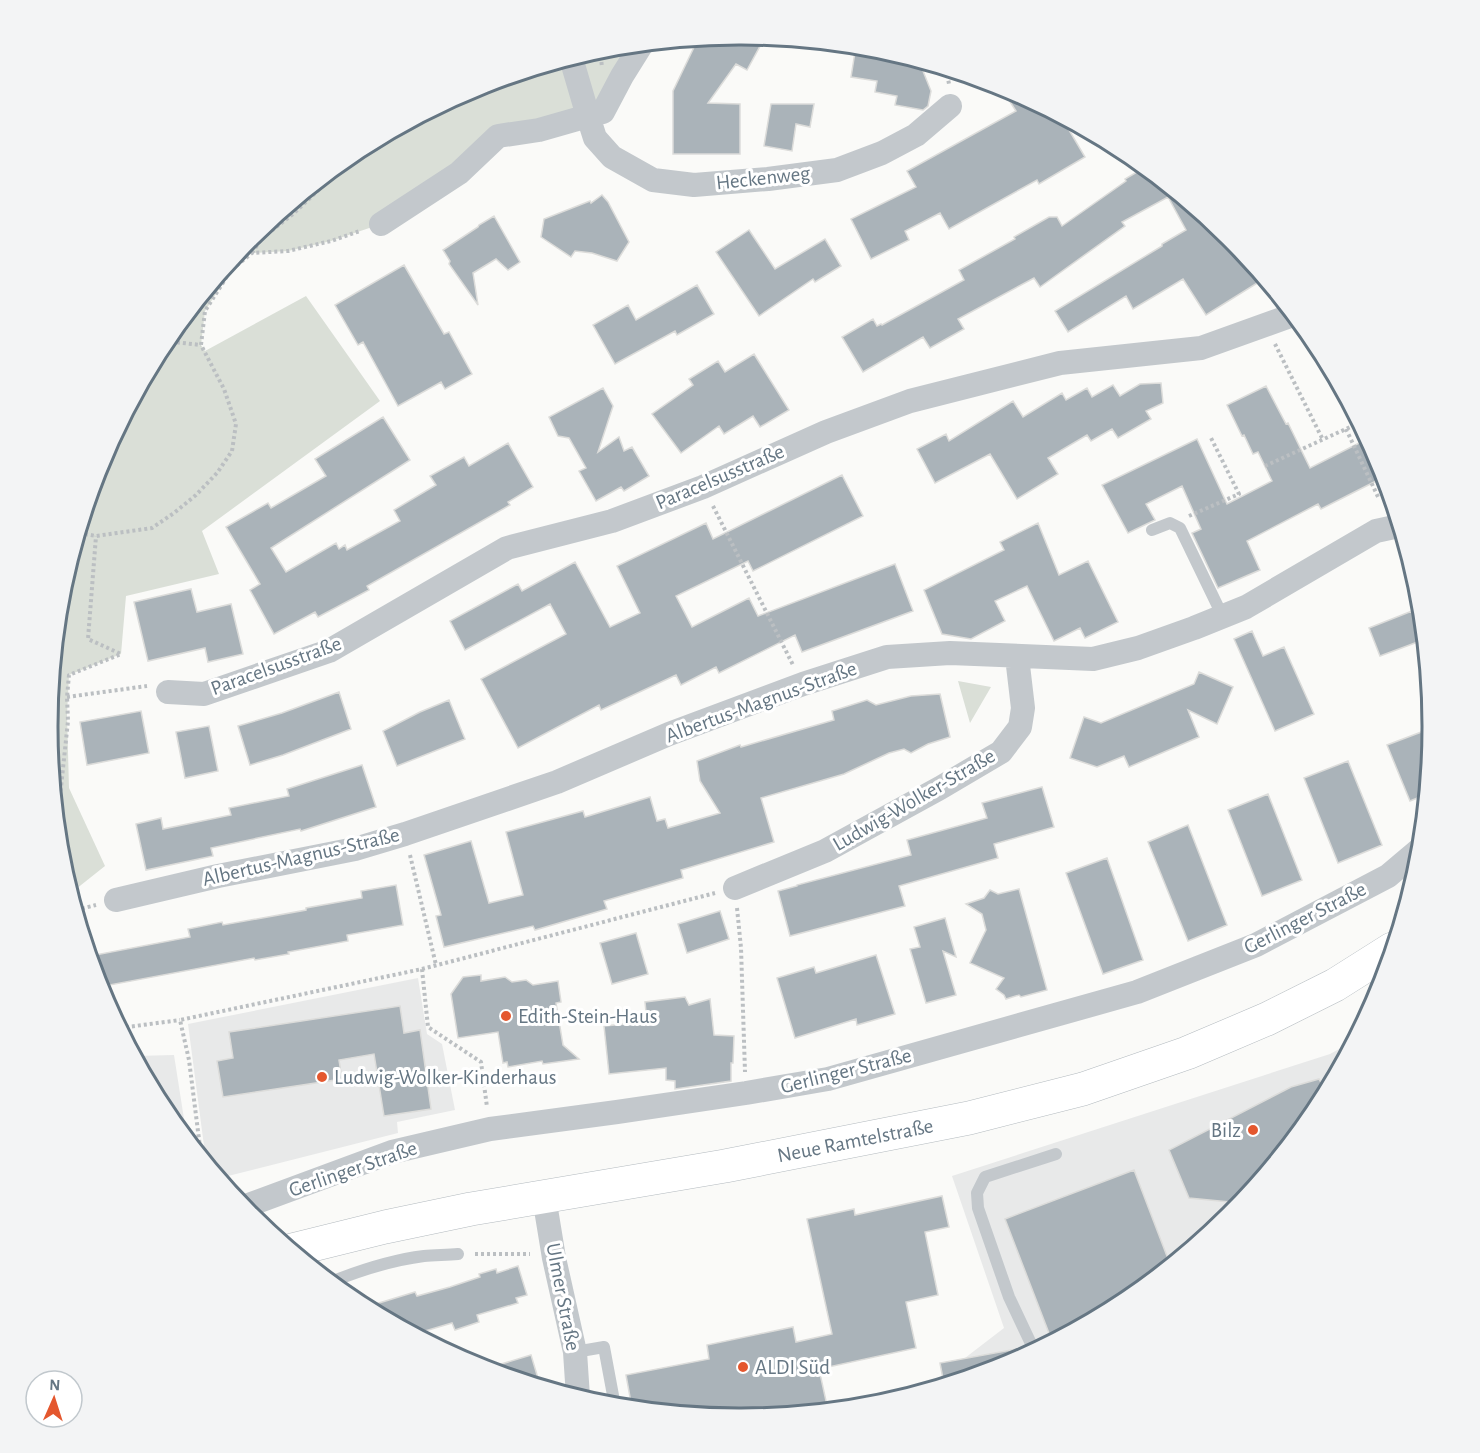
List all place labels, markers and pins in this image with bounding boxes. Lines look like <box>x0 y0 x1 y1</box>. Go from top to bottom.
place label: Edith-Stein-Haus <box>518 1006 657 1027</box>
marker: Edith-Stein-Haus <box>499 1009 513 1023</box>
place label: Ludwig-Wolker-Kinderhaus <box>334 1067 556 1088</box>
marker: Ludwig-Wolker-Kinderhaus <box>315 1070 329 1084</box>
place label: Bilz <box>1211 1120 1241 1141</box>
marker: Bilz <box>1246 1123 1260 1137</box>
place label: ALDI Süd <box>755 1357 830 1378</box>
marker: ALDI Süd <box>736 1360 750 1374</box>

